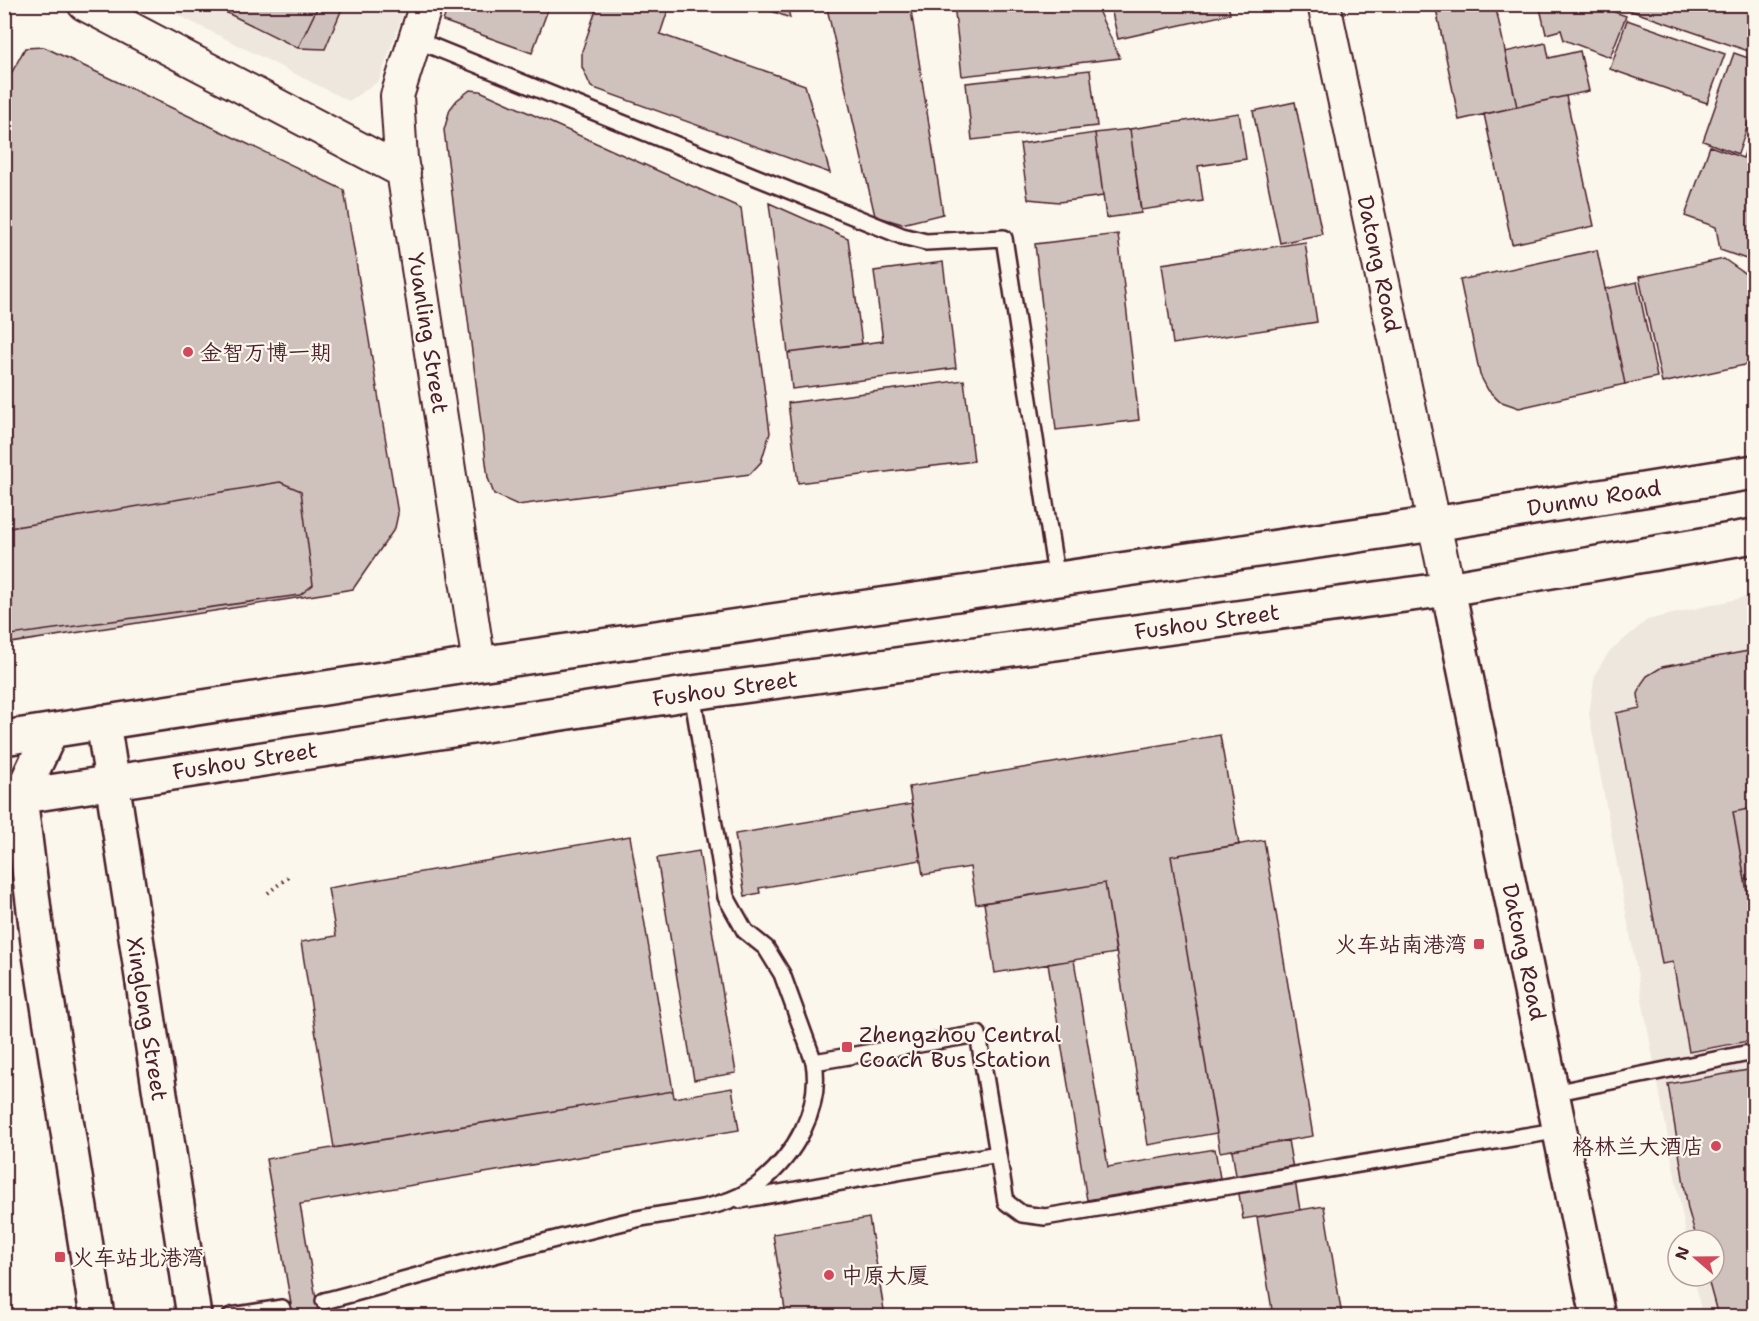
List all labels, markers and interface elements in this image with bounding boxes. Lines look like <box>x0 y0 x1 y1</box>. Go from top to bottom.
street label: Datong Road <box>1350 193 1408 335</box>
street label: Yuanling Street <box>401 250 455 416</box>
place label: 金智万博一期 <box>200 338 332 367</box>
marker: 金智万博一期 <box>181 345 195 359</box>
street label: Dunmu Road <box>1525 473 1663 523</box>
street label: Fushou Street <box>1133 597 1281 647</box>
street label: Fushou Street <box>651 664 799 714</box>
street label: Fushou Street <box>171 735 319 787</box>
street label: Datong Road <box>1495 881 1553 1023</box>
place label: 火车站南港湾 <box>1335 930 1467 959</box>
street label: Xinglong Street <box>120 935 174 1103</box>
marker: 火车站南港湾 <box>1472 937 1486 951</box>
place label: Zhengzhou Central Coach Bus Station <box>859 1020 1061 1074</box>
marker: Zhengzhou Central Coach Bus Station <box>840 1040 854 1054</box>
place label: 格林兰大酒店 <box>1572 1132 1704 1161</box>
marker: 格林兰大酒店 <box>1709 1139 1723 1153</box>
north arrow <box>1666 1228 1726 1288</box>
place label: 火车站北港湾 <box>72 1243 204 1272</box>
text: N <box>1670 1243 1694 1263</box>
marker: 火车站北港湾 <box>53 1250 67 1264</box>
place label: 中原大厦 <box>841 1261 929 1290</box>
marker: 中原大厦 <box>822 1268 836 1282</box>

